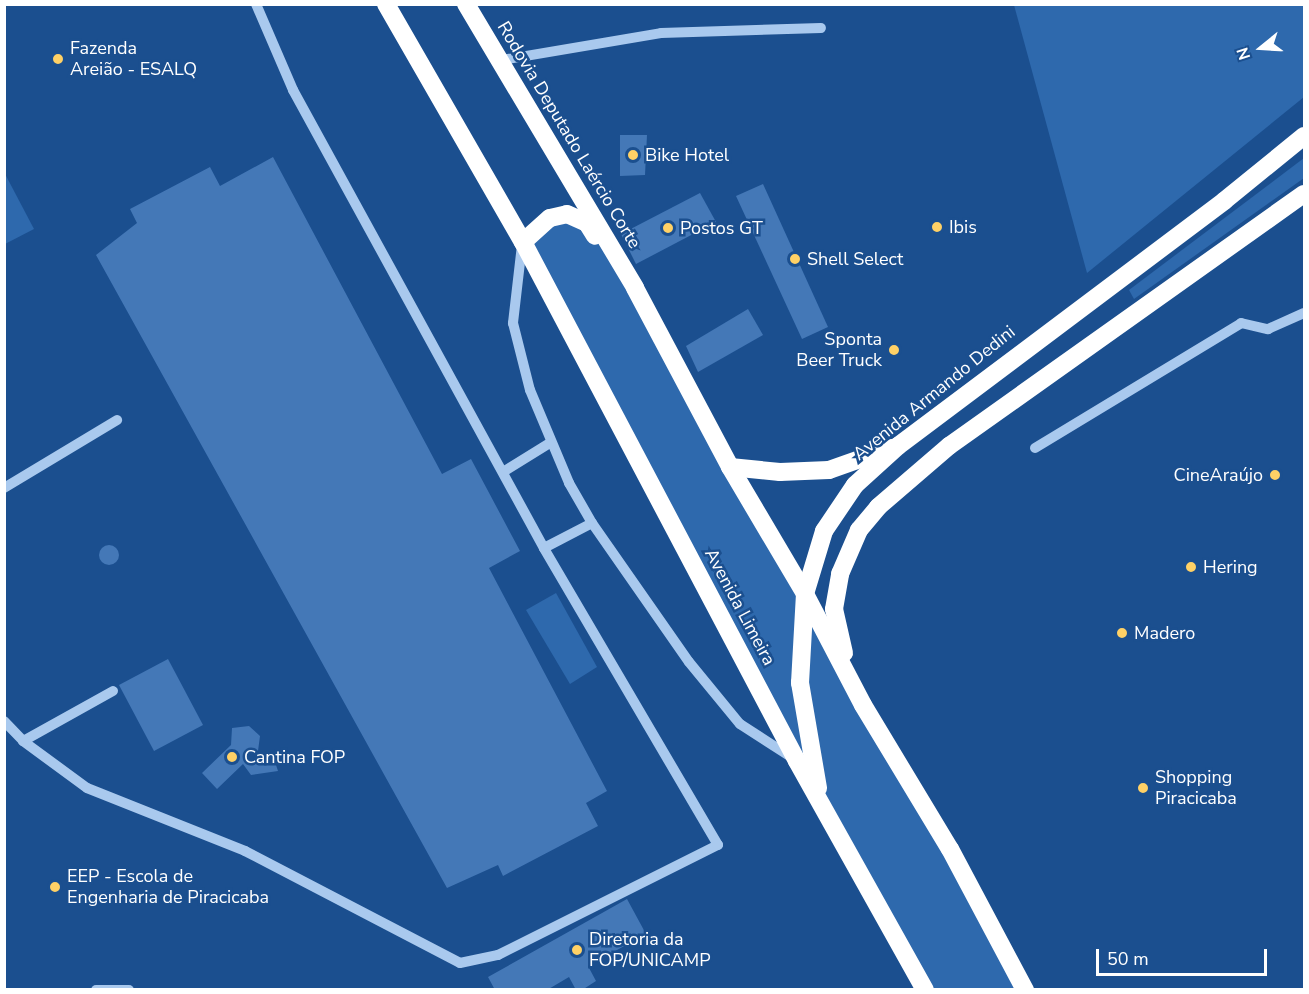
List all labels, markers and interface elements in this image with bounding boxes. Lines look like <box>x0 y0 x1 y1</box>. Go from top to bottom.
street label: Rodovia Deputado Laércio Corte <box>493 18 645 252</box>
north arrow <box>1231 18 1291 78</box>
place label: Fazenda Areião - ESALQ <box>70 38 197 80</box>
text: N <box>1232 44 1256 63</box>
marker: Fazenda Areião - ESALQ <box>51 52 65 66</box>
place label: Bike Hotel <box>645 144 729 166</box>
marker: Bike Hotel <box>626 148 640 162</box>
place label: Ibis <box>949 216 977 238</box>
place label: Postos GT <box>680 217 763 239</box>
marker: Ibis <box>930 220 944 234</box>
marker: Postos GT <box>661 221 675 235</box>
place label: Shell Select <box>807 248 903 270</box>
marker: Shell Select <box>788 252 802 266</box>
street label: Avenida Armando Dedini <box>849 321 1019 465</box>
place label: Sponta Beer Truck <box>796 329 882 372</box>
marker: Sponta Beer Truck <box>887 343 901 357</box>
place label: CineAraújo <box>1174 464 1263 486</box>
marker: CineAraújo <box>1268 468 1282 482</box>
street label: Avenida Limeira <box>700 545 780 669</box>
place label: Hering <box>1203 556 1258 578</box>
marker: Hering <box>1184 560 1198 574</box>
place label: Madero <box>1134 622 1195 644</box>
marker: Madero <box>1115 626 1129 640</box>
place label: Cantina FOP <box>244 746 345 768</box>
marker: Cantina FOP <box>225 750 239 764</box>
place label: Shopping Piracicaba <box>1155 767 1237 810</box>
marker: Shopping Piracicaba <box>1136 781 1150 795</box>
place label: EEP - Escola de Engenharia de Piracicaba <box>67 866 269 908</box>
marker: EEP - Escola de Engenharia de Piracicaba <box>48 880 62 894</box>
place label: Diretoria da FOP/UNICAMP <box>589 929 711 972</box>
scale bar <box>1099 937 1270 975</box>
marker: Diretoria da FOP/UNICAMP <box>570 943 584 957</box>
text: 50 m <box>1107 947 1149 971</box>

